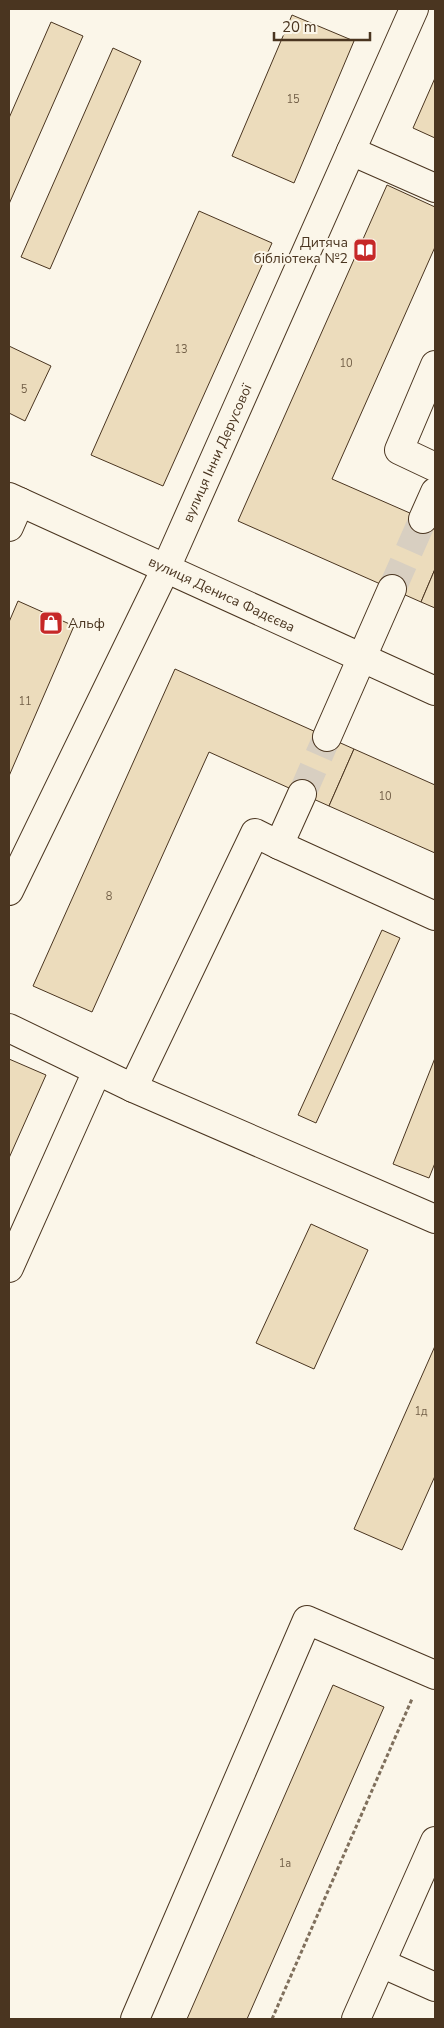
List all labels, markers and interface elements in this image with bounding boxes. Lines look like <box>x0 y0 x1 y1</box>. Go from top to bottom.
scale bar <box>274 10 370 42</box>
text: 20 m <box>282 17 317 37</box>
house number: 15 <box>286 92 300 107</box>
place label: Дитяча бібліотека №2 <box>254 233 348 268</box>
library icon: Дитяча бібліотека №2 <box>352 237 378 263</box>
house number: 13 <box>174 342 188 357</box>
house number: 10 <box>339 356 353 371</box>
street label: вулиця Інни Дерусової <box>178 380 257 525</box>
house number: 5 <box>21 382 28 397</box>
street label: вулиця Дениса Фадєєва <box>145 552 298 637</box>
shop icon: Альф <box>38 610 64 636</box>
place label: Альф <box>68 614 105 633</box>
house number: 11 <box>18 694 32 709</box>
house number: 10 <box>378 789 392 804</box>
house number: 8 <box>106 889 113 904</box>
house number: 1д <box>414 1404 428 1419</box>
house number: 1а <box>279 1856 291 1871</box>

